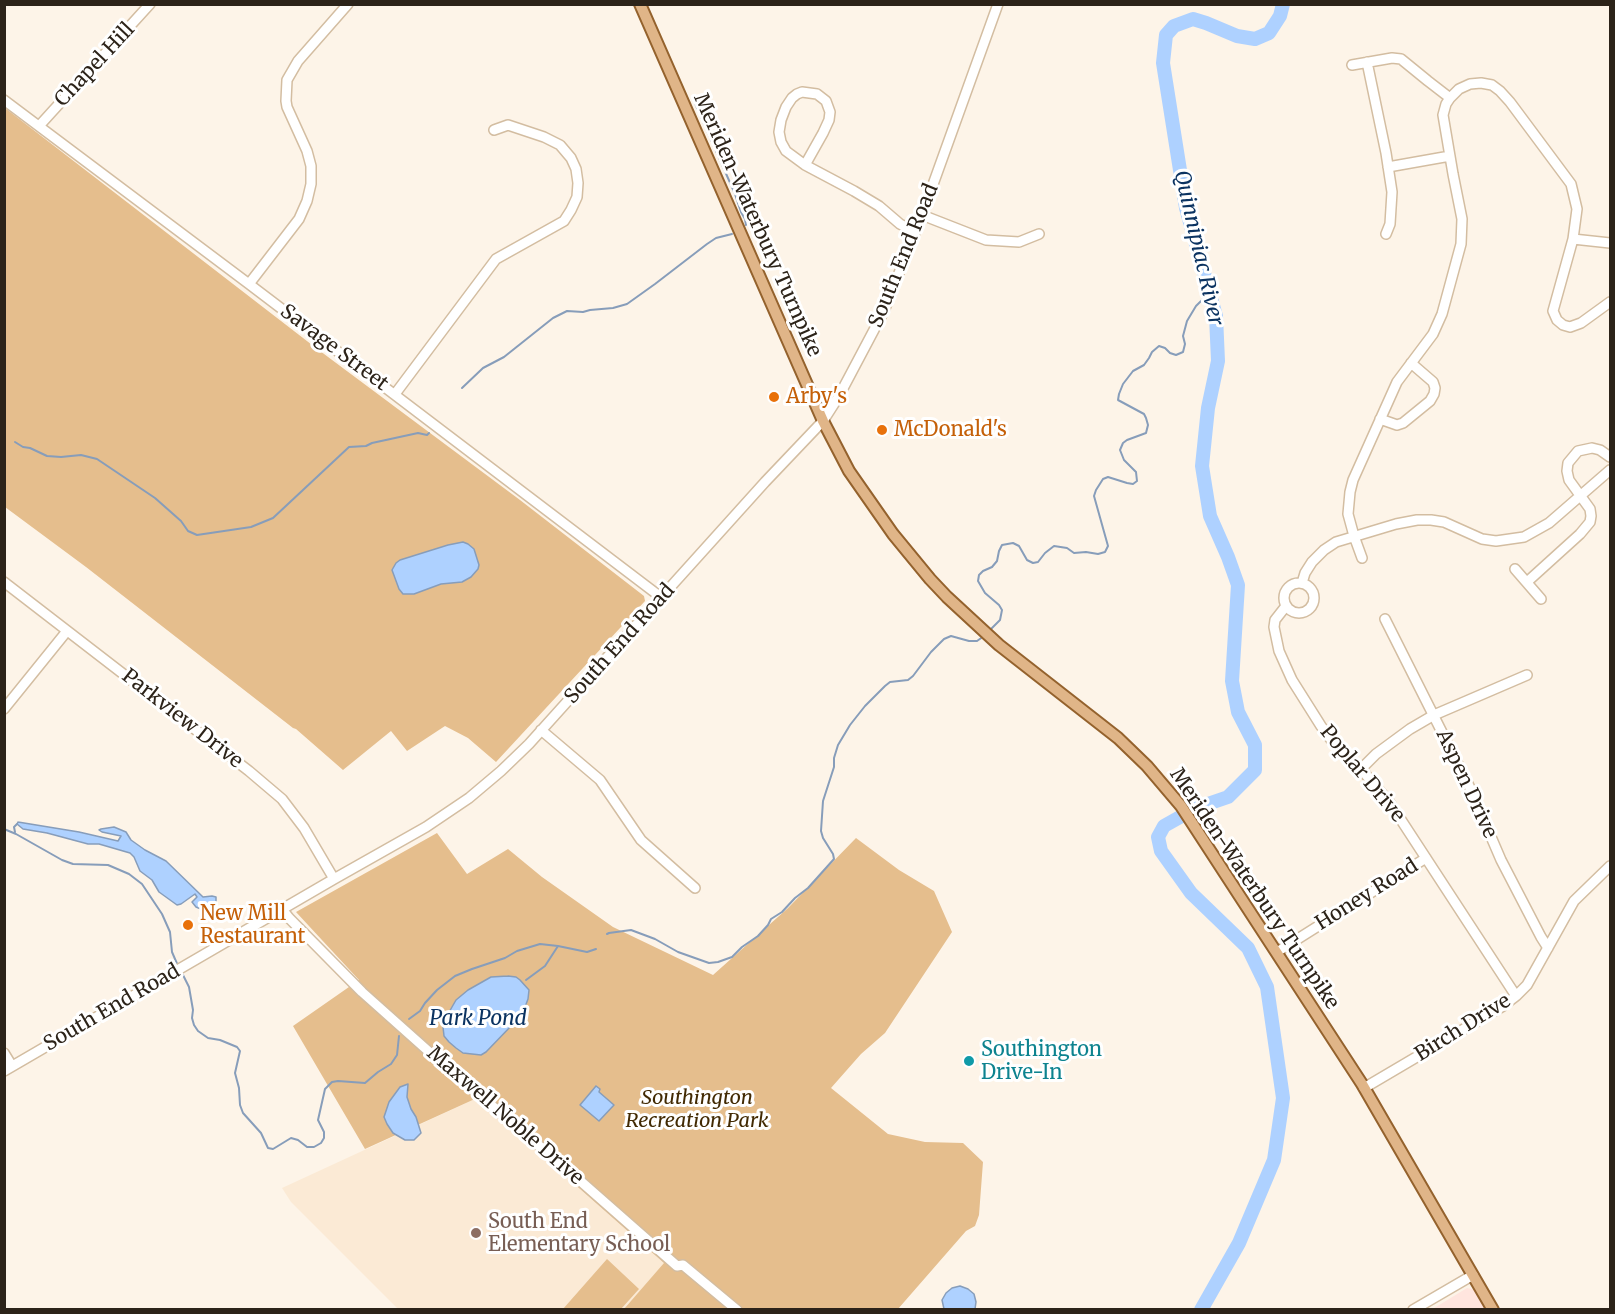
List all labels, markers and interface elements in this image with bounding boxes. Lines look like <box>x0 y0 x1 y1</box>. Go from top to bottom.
street label: Chapel Hill <box>50 18 140 112</box>
street label: Meriden-Waterbury Turnpike <box>688 90 826 360</box>
water label: Quinnipiac River <box>1168 168 1228 328</box>
street label: South End Road <box>864 181 944 331</box>
street label: Savage Street <box>275 300 393 396</box>
place label: Arby's <box>786 385 847 409</box>
marker: Arby's <box>767 390 781 404</box>
place label: McDonald's <box>894 418 1007 442</box>
marker: McDonald's <box>875 423 889 437</box>
street label: South End Road <box>560 579 680 709</box>
street label: Parkview Drive <box>117 664 247 774</box>
street label: Poplar Drive <box>1315 721 1409 827</box>
street label: Aspen Drive <box>1430 726 1502 842</box>
street label: Meriden-Waterbury Turnpike <box>1164 764 1344 1014</box>
street label: Honey Road <box>1311 854 1423 936</box>
place label: New Mill Restaurant <box>200 902 305 949</box>
marker: New Mill Restaurant <box>181 918 195 932</box>
street label: South End Road <box>40 959 184 1057</box>
street label: Birch Drive <box>1411 989 1515 1067</box>
water label: Park Pond <box>429 1006 527 1032</box>
place label: Southington Drive-In <box>981 1038 1102 1085</box>
street label: Maxwell Noble Drive <box>422 1042 588 1190</box>
marker: Southington Drive-In <box>962 1054 976 1068</box>
park label: Southington Recreation Park <box>625 1086 769 1133</box>
place label: South End Elementary School <box>488 1210 670 1257</box>
marker: South End Elementary School <box>469 1226 483 1240</box>

